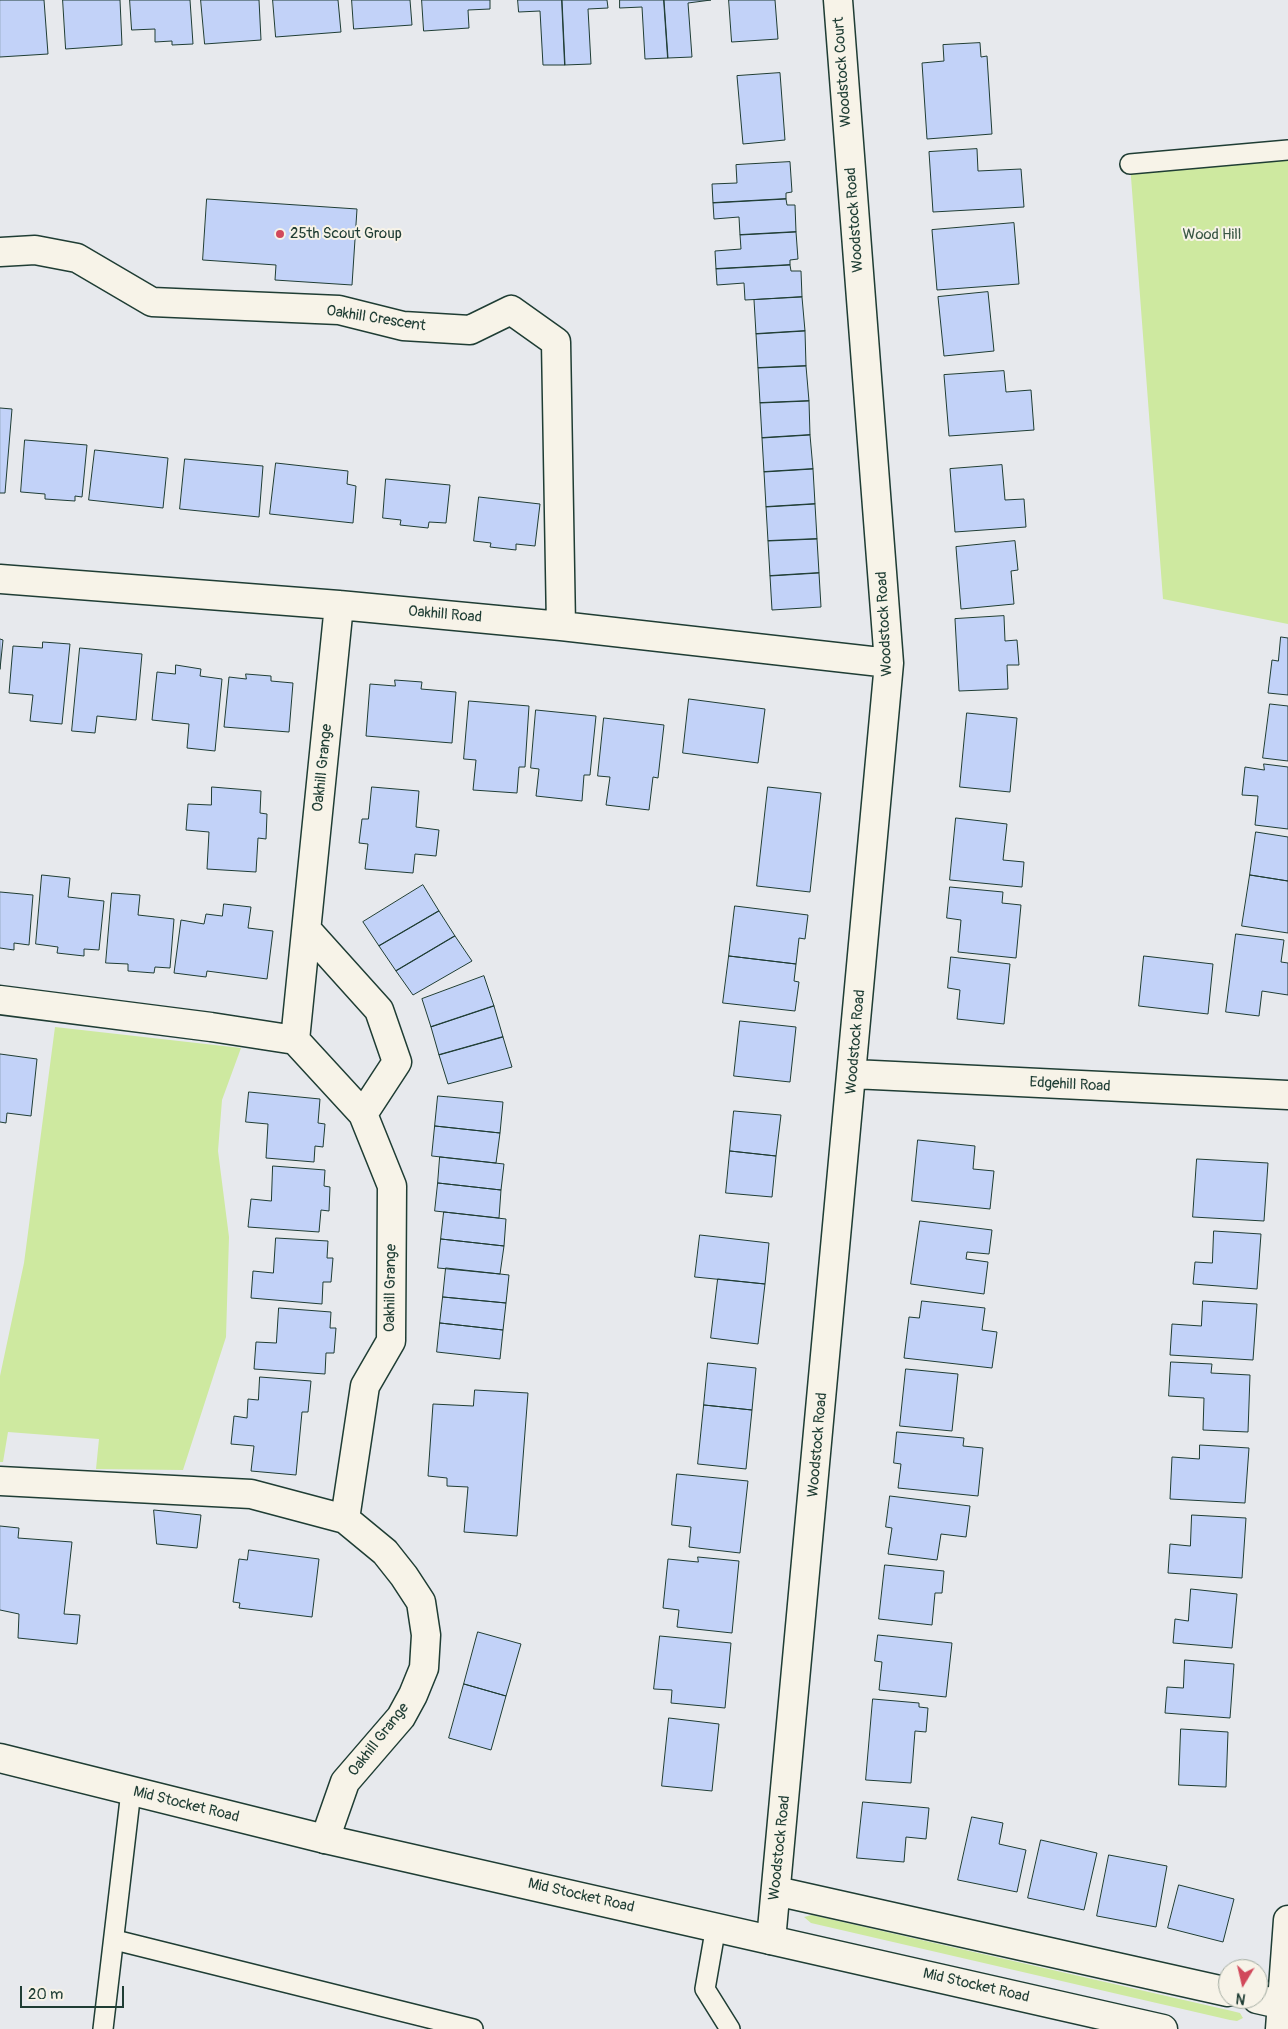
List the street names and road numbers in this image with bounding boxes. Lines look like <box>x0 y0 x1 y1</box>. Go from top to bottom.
street label: Woodstock Court <box>830 16 856 128</box>
street label: Woodstock Road <box>842 167 868 273</box>
street label: Oakhill Crescent <box>325 302 427 336</box>
street label: Woodstock Road <box>873 571 897 677</box>
street label: Oakhill Road <box>407 603 483 627</box>
street label: Oakhill Grange <box>309 723 337 813</box>
street label: Woodstock Road <box>842 989 870 1095</box>
street label: Edgehill Road <box>1029 1074 1111 1096</box>
street label: Oakhill Grange <box>381 1244 401 1332</box>
street label: Woodstock Road <box>804 1392 832 1498</box>
street label: Oakhill Grange <box>345 1700 413 1780</box>
street label: Mid Stocket Road <box>131 1783 241 1827</box>
street label: Woodstock Road <box>766 1795 794 1901</box>
street label: Mid Stocket Road <box>526 1875 636 1917</box>
street label: Mid Stocket Road <box>921 1965 1031 2007</box>

